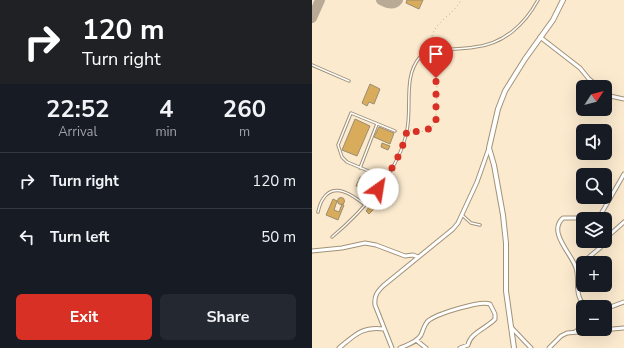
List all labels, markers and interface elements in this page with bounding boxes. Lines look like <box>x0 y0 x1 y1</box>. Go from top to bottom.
text: 120 m <box>82 11 165 49</box>
icon: right <box>16 16 68 68</box>
pin <box>419 37 453 78</box>
icon: arrive <box>425 43 447 65</box>
text: Turn right <box>82 47 161 71</box>
north arrow <box>576 80 612 116</box>
map controls <box>576 80 612 336</box>
text: 22:52 <box>46 93 109 125</box>
text: 4 <box>159 93 173 125</box>
text: 260 <box>223 93 266 125</box>
text: Arrival <box>58 123 97 141</box>
text: min <box>155 123 177 141</box>
text: m <box>239 123 250 141</box>
button: sound <box>576 124 612 160</box>
position arrow <box>357 168 399 210</box>
button: search <box>576 168 612 204</box>
icon: right <box>16 170 38 192</box>
text: Turn right <box>50 171 119 191</box>
text: 120 m <box>252 171 296 191</box>
button: layers <box>576 212 612 248</box>
icon: left <box>16 226 38 248</box>
text: Turn left <box>50 227 109 247</box>
text: 50 m <box>261 227 296 247</box>
button: + <box>576 256 612 292</box>
button: Exit <box>16 294 152 340</box>
button: Share <box>160 294 296 340</box>
button: − <box>576 300 612 336</box>

